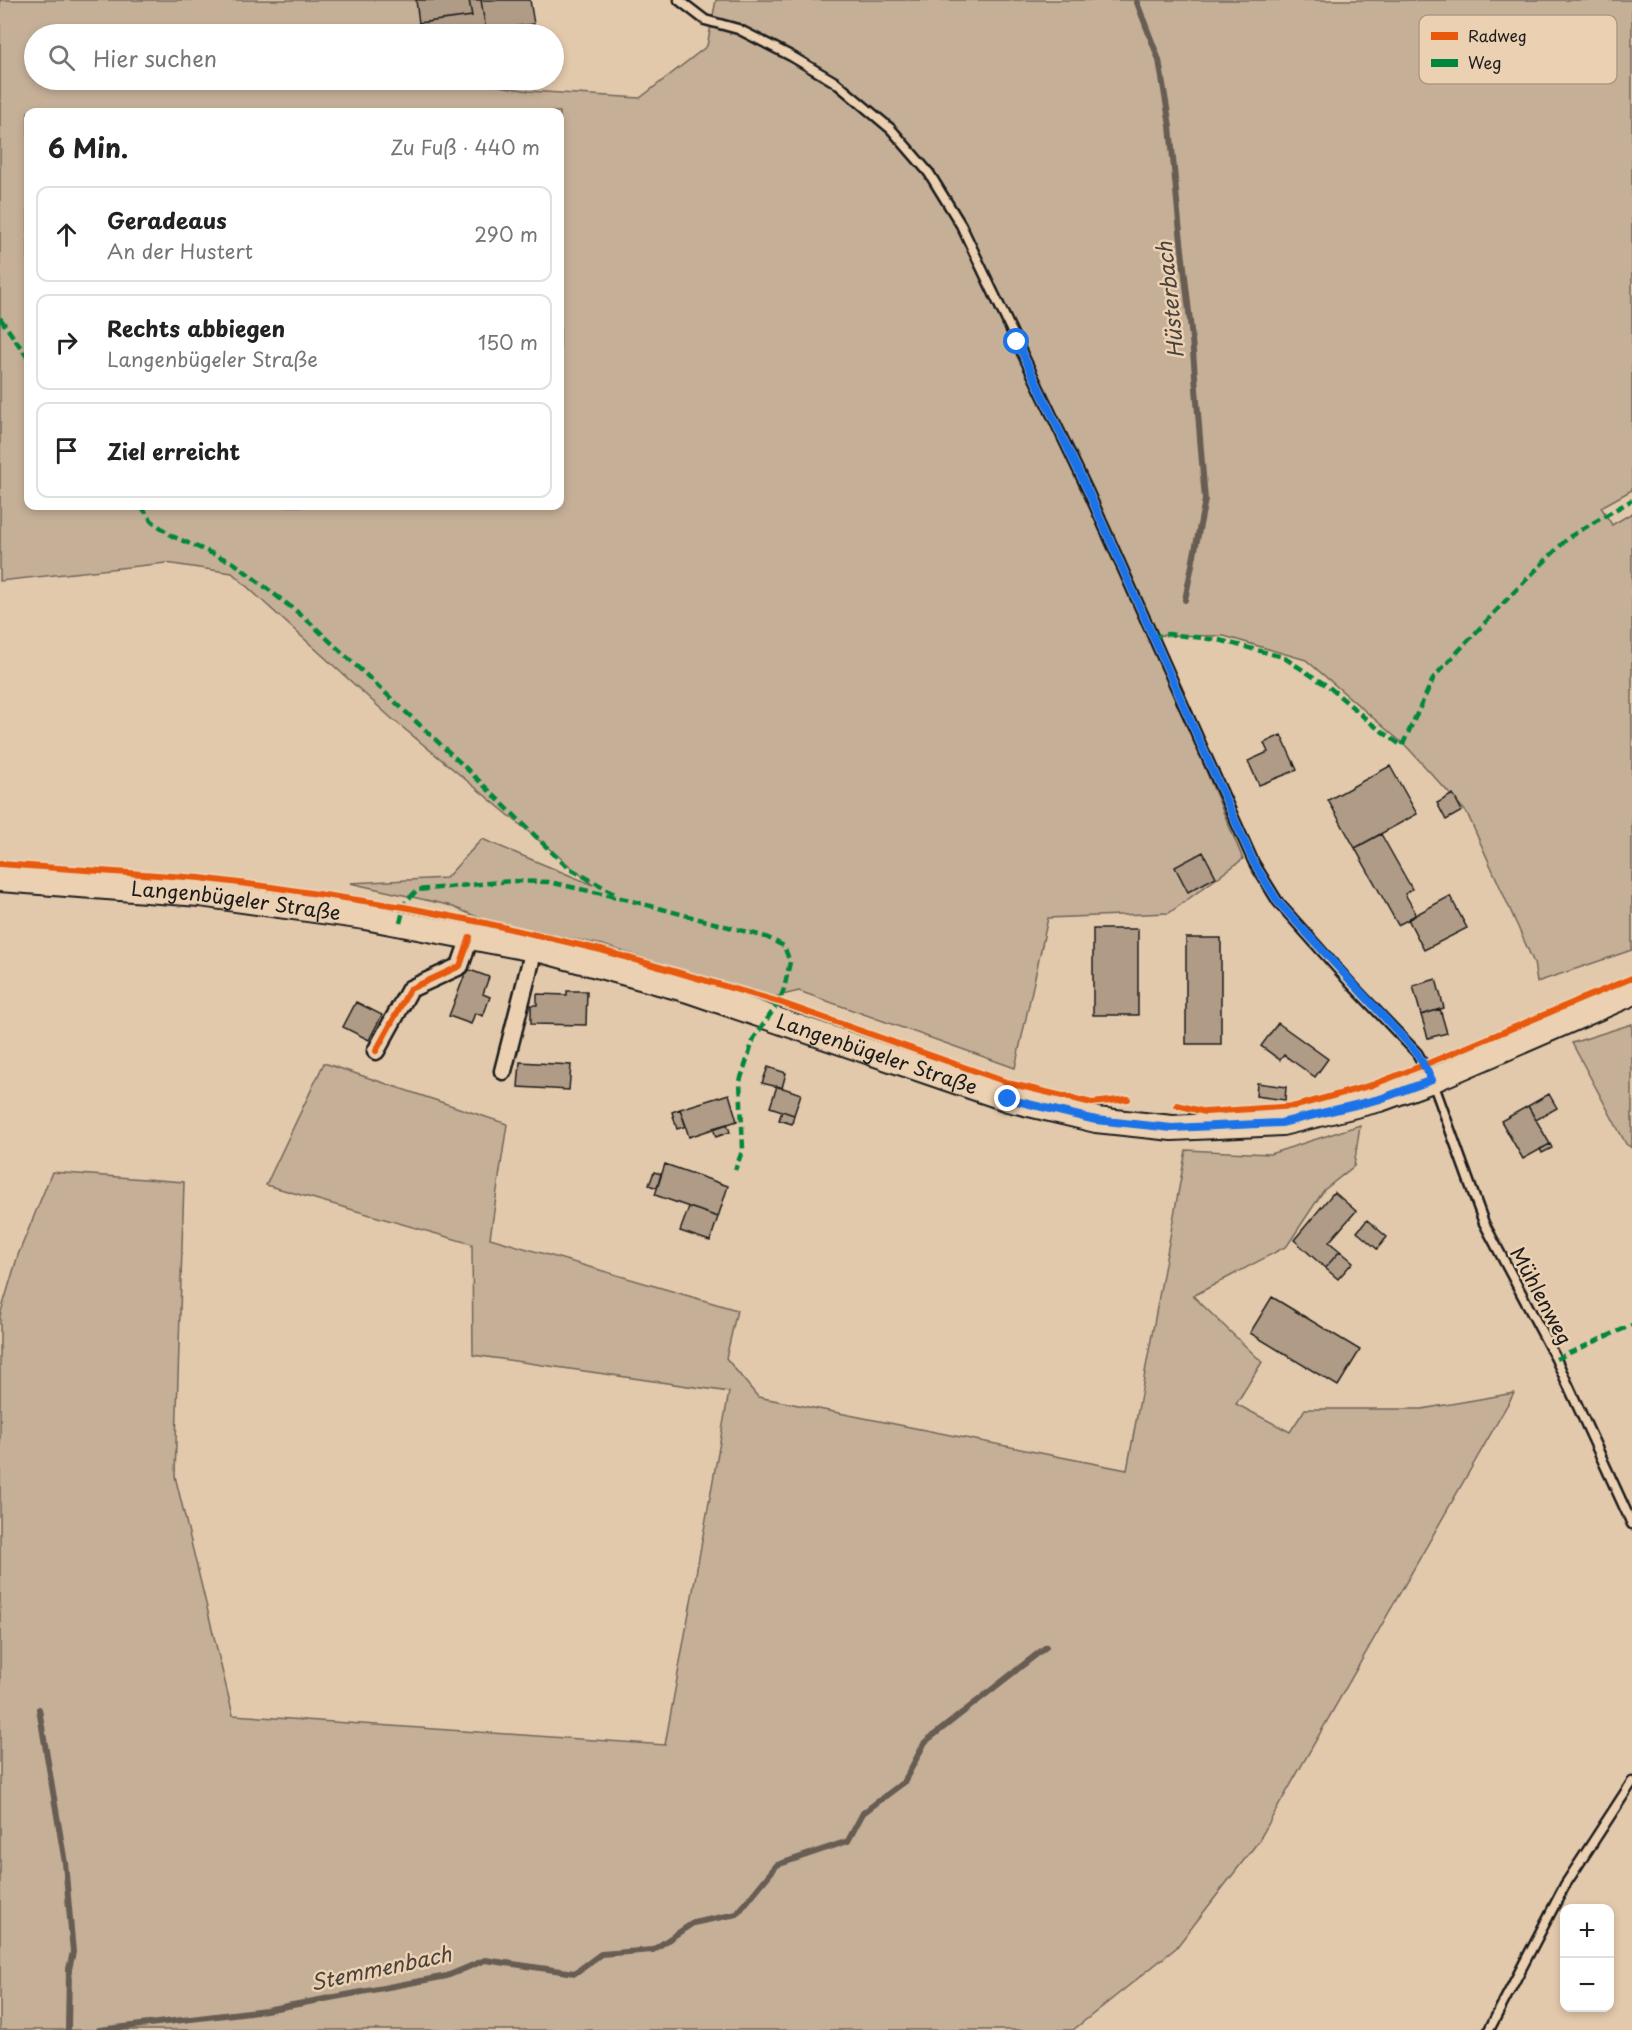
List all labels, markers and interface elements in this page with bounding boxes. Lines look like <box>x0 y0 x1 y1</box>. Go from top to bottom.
legend <box>1419 15 1617 84</box>
text: Radweg <box>1468 23 1527 47</box>
search box <box>24 24 564 90</box>
icon: search <box>45 41 78 74</box>
text: Hier suchen <box>93 41 217 74</box>
text: Weg <box>1468 50 1501 74</box>
text: 6 Min. <box>48 128 128 167</box>
text: Zu Fuß · 440 m <box>390 132 540 162</box>
text: Geradeaus <box>107 203 227 236</box>
icon: ahead <box>50 218 83 251</box>
text: 290 m <box>474 219 538 249</box>
text: An der Hustert <box>107 236 253 266</box>
water label: Hüsterbach <box>1147 240 1191 360</box>
text: Rechts abbiegen <box>107 311 285 344</box>
icon: right <box>50 326 83 359</box>
text: 150 m <box>478 327 538 357</box>
route start <box>1003 328 1029 354</box>
text: Langenbügeler Straße <box>107 344 318 374</box>
icon: arrive <box>50 434 83 467</box>
text: Ziel erreicht <box>107 434 240 467</box>
street label: Langenbügeler Straße <box>130 873 343 927</box>
street label: Langenbügeler Straße <box>772 1005 982 1102</box>
route end <box>994 1085 1020 1111</box>
street label: Mühlenweg <box>1503 1241 1580 1350</box>
map controls <box>1560 1904 1614 2012</box>
button: + <box>1560 1904 1614 1958</box>
water label: Stemmenbach <box>307 1936 455 1998</box>
button: − <box>1560 1958 1614 2012</box>

